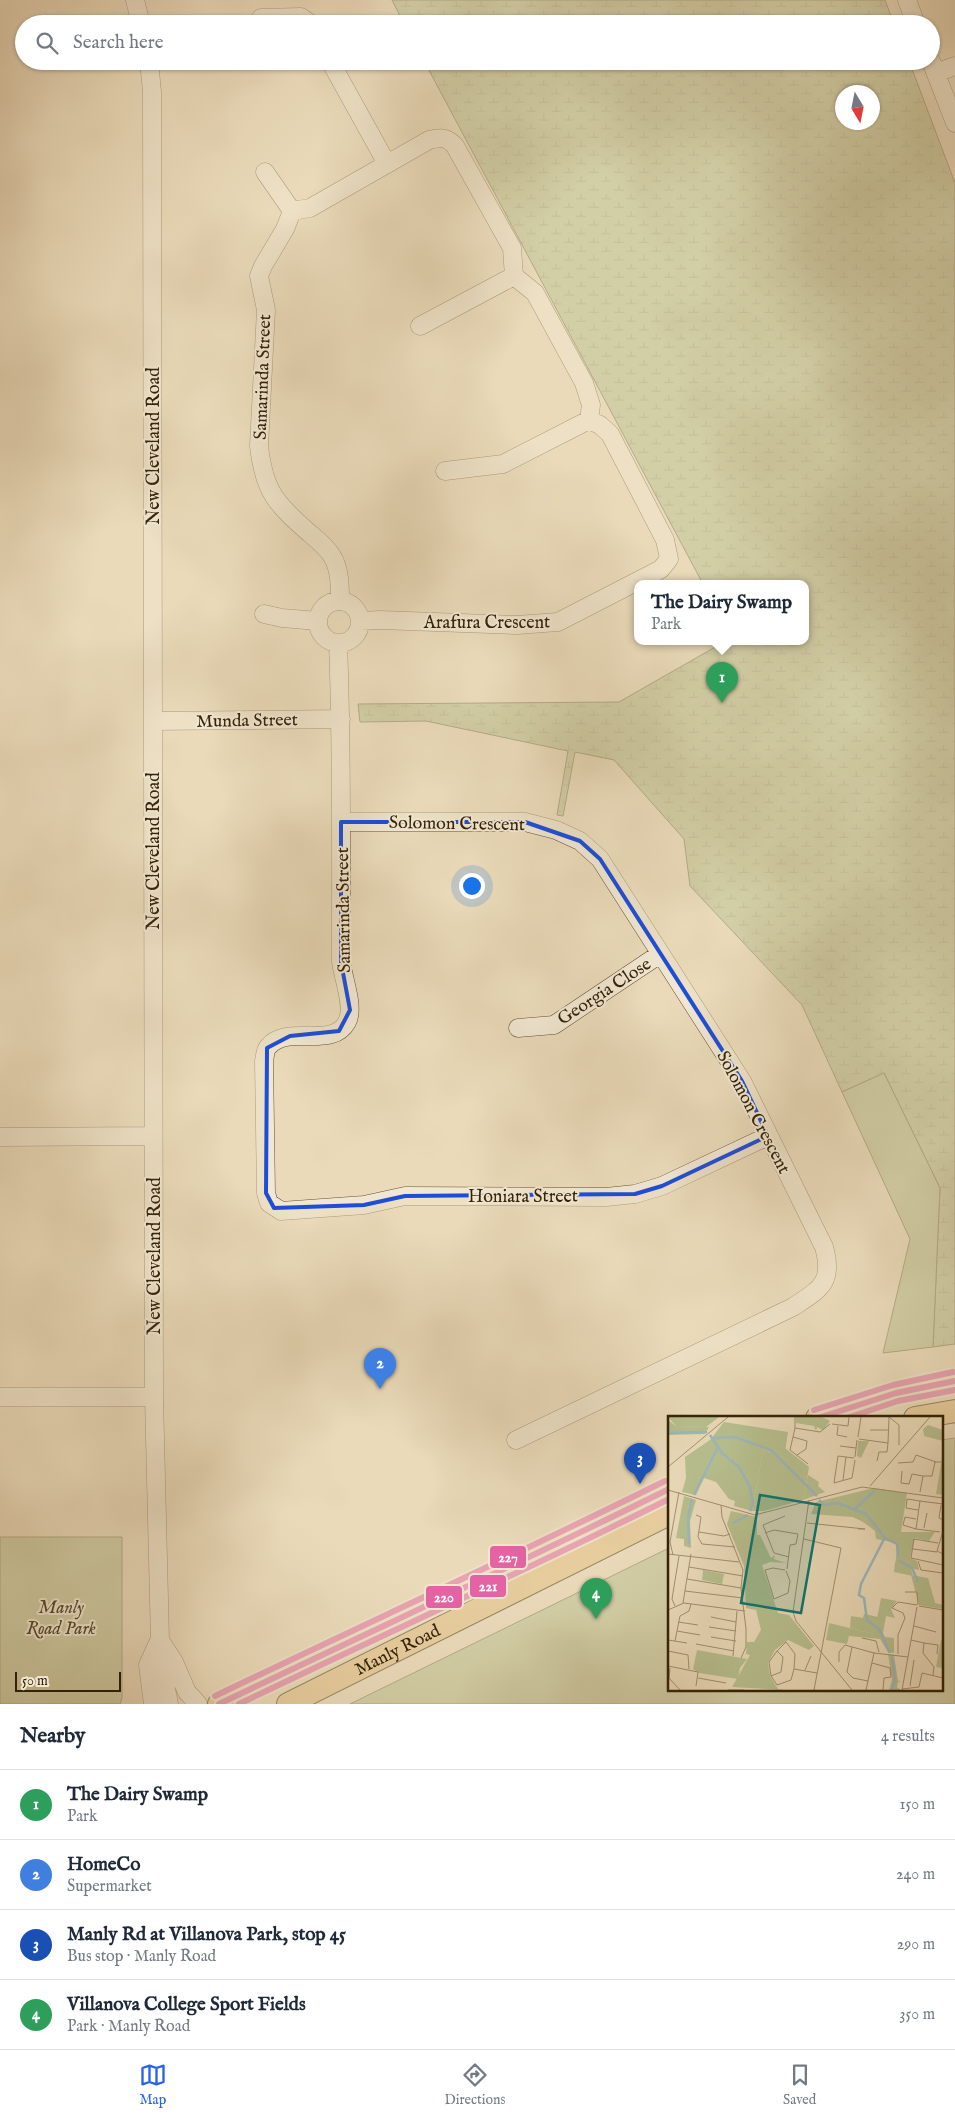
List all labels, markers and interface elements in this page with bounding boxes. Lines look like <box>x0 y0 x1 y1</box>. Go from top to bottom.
search box <box>15 15 940 70</box>
icon: search <box>33 29 61 57</box>
text: Search here <box>73 31 164 55</box>
north arrow <box>835 85 880 130</box>
street label: Samarinda Street <box>250 314 277 440</box>
street label: New Cleveland Road <box>143 367 166 525</box>
popup <box>634 580 809 645</box>
text: The Dairy Swamp <box>651 591 792 615</box>
street label: Arafura Crescent <box>423 612 550 635</box>
text: Park <box>651 615 681 635</box>
pin: 1 <box>706 662 738 703</box>
street label: Munda Street <box>196 709 298 734</box>
street label: New Cleveland Road <box>143 772 166 930</box>
street label: Solomon Crescent <box>389 812 525 837</box>
street label: Samarinda Street <box>332 847 357 973</box>
your location <box>459 873 485 899</box>
street label: Georgia Close <box>554 953 656 1031</box>
street label: Solomon Crescent <box>711 1047 795 1178</box>
street label: New Cleveland Road <box>144 1177 167 1335</box>
street label: Honiara Street <box>468 1186 578 1209</box>
pin: 2 <box>364 1348 396 1389</box>
inset map <box>668 1416 942 1692</box>
pin: 3 <box>624 1443 656 1484</box>
line badge: 227 <box>489 1545 527 1569</box>
text: 227 <box>498 1549 518 1567</box>
line badge: 221 <box>469 1574 507 1598</box>
text: 221 <box>479 1578 497 1596</box>
pin: 4 <box>580 1578 612 1619</box>
line badge: 220 <box>425 1585 463 1609</box>
text: 220 <box>434 1589 454 1607</box>
park label: Manly Road Park <box>26 1597 96 1641</box>
street label: Manly Road <box>351 1620 445 1682</box>
scale bar <box>15 1669 121 1692</box>
text: 50 m <box>22 1672 48 1690</box>
text: Nearby <box>20 1723 85 1750</box>
text: 4 results <box>881 1727 935 1747</box>
text: The Dairy Swamp <box>67 1783 208 1807</box>
text: 1 <box>33 1795 39 1815</box>
text: 150 m <box>900 1795 935 1815</box>
text: Park <box>67 1807 97 1827</box>
text: HomeCo <box>67 1853 140 1877</box>
text: 2 <box>32 1865 40 1885</box>
text: 240 m <box>896 1865 935 1885</box>
text: Supermarket <box>67 1877 152 1897</box>
text: Manly Rd at Villanova Park, stop 45 <box>67 1923 346 1947</box>
text: 3 <box>33 1935 39 1955</box>
text: 290 m <box>897 1935 935 1955</box>
text: Bus stop · Manly Road <box>67 1947 216 1967</box>
text: Villanova College Sport Fields <box>67 1993 306 2017</box>
text: 4 <box>32 2005 40 2025</box>
text: 350 m <box>900 2005 935 2025</box>
text: Park · Manly Road <box>67 2017 190 2037</box>
tab: Map <box>139 2061 167 2109</box>
tab: Directions <box>444 2061 505 2109</box>
tab: Saved <box>783 2061 816 2109</box>

